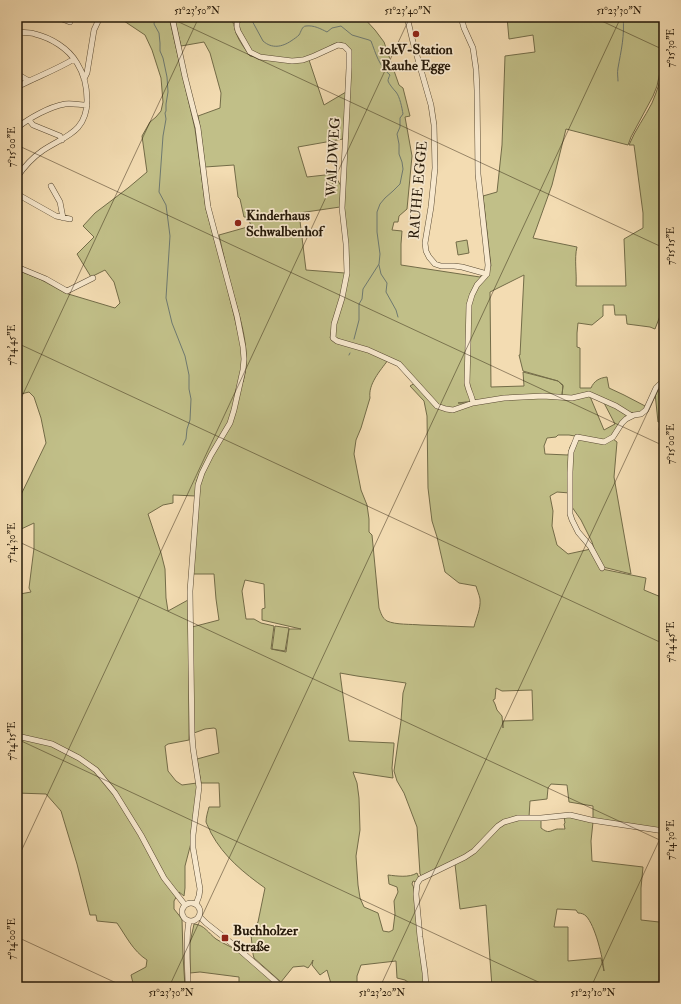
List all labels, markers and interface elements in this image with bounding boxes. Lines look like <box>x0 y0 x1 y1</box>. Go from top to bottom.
text: 51°23'50"N <box>174 5 220 17</box>
text: 51°23'40"N <box>385 5 431 17</box>
text: 51°23'30"N <box>596 5 642 17</box>
text: 7°15'30"E <box>665 28 677 68</box>
marker: 10kV-Station Rauhe Egge <box>411 29 421 39</box>
place label: 10kV-Station Rauhe Egge <box>379 41 454 75</box>
street label: WALDWEG <box>322 117 344 198</box>
text: 7°15'00"E <box>6 127 18 167</box>
street label: RAUHE EGGE <box>405 140 431 240</box>
place label: Kinderhaus Schwalbenhof <box>246 207 325 240</box>
marker: Kinderhaus Schwalbenhof <box>233 218 243 228</box>
text: 7°15'15"E <box>665 227 677 265</box>
text: 7°14'45"E <box>6 325 18 366</box>
text: 7°15'00"E <box>665 424 677 464</box>
text: 7°14'30"E <box>6 523 18 563</box>
text: 7°14'45"E <box>665 622 677 663</box>
text: 7°14'15"E <box>6 721 18 761</box>
text: 7°14'30"E <box>665 820 677 860</box>
text: 7°14'00"E <box>6 918 18 960</box>
place label: Buchholzer Straße <box>233 922 299 955</box>
marker: Buchholzer Straße <box>220 933 230 943</box>
text: 51°23'30"N <box>148 987 194 999</box>
text: 51°23'20"N <box>359 987 405 999</box>
text: 51°23'10"N <box>571 987 616 999</box>

